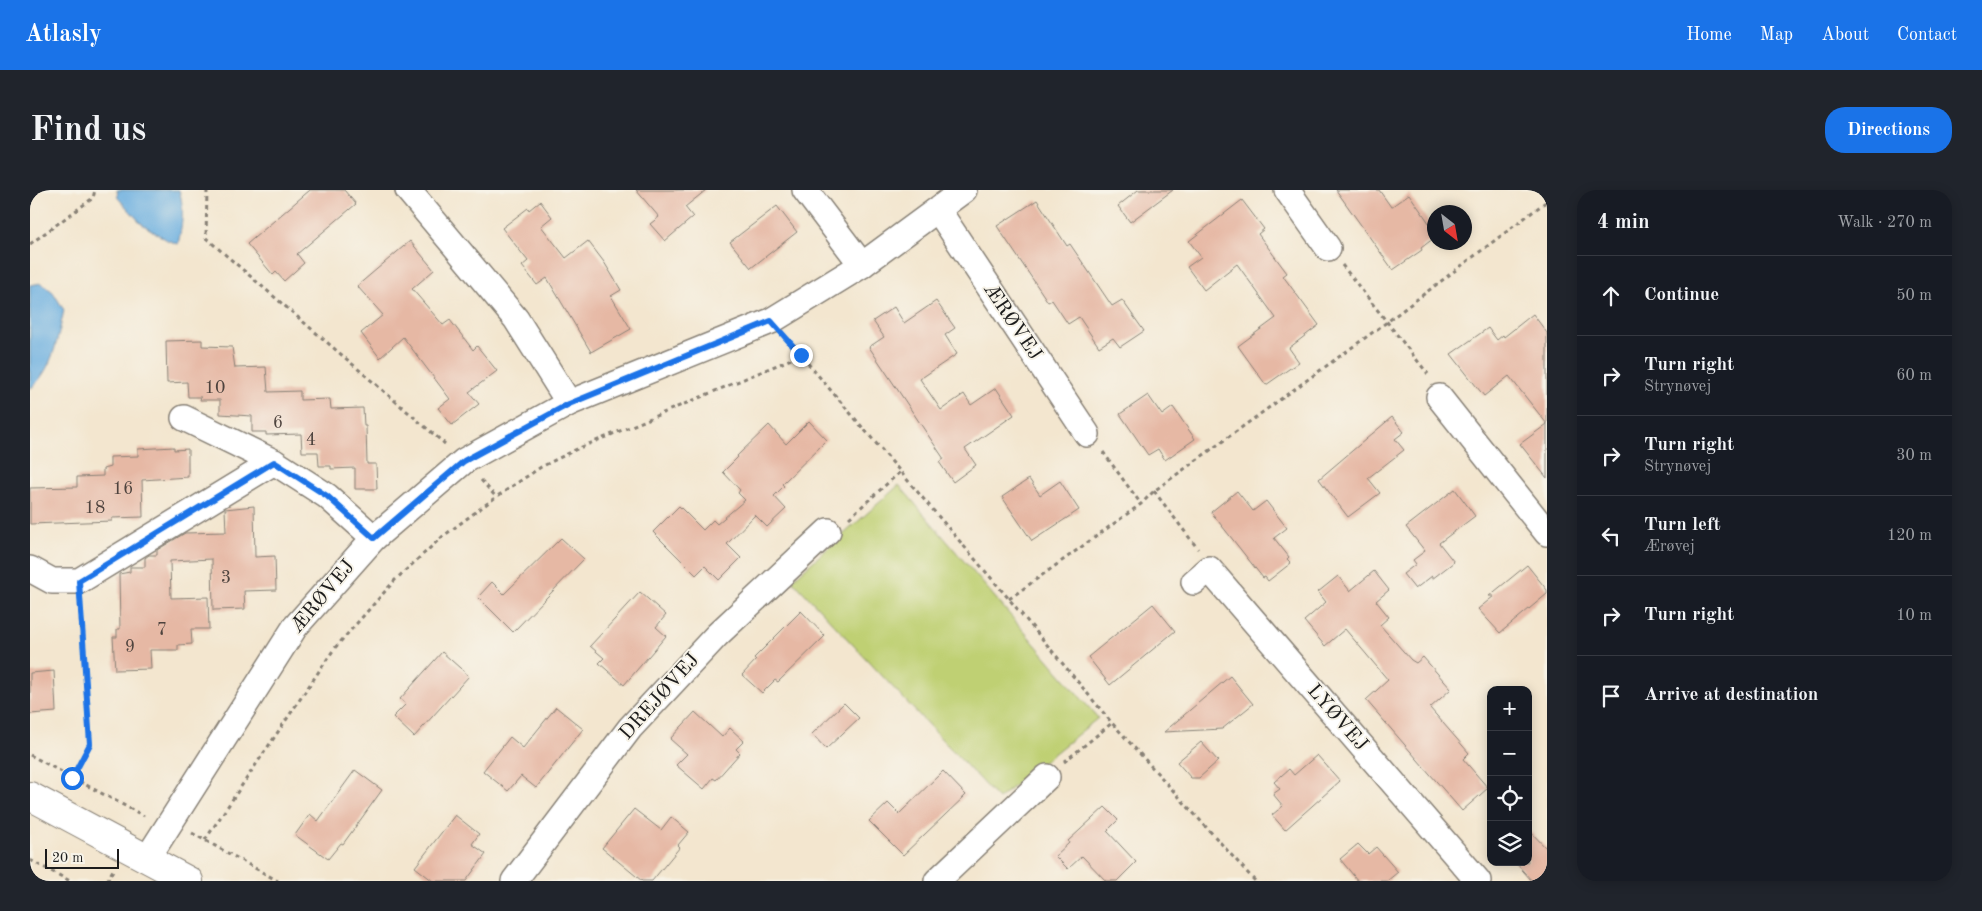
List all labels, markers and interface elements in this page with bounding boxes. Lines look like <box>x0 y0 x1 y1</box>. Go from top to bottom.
text: Atlasly <box>25 23 102 47</box>
text: Home <box>1686 26 1732 44</box>
text: Map <box>1760 26 1793 44</box>
text: About <box>1821 26 1869 44</box>
text: Contact <box>1897 26 1957 44</box>
button: Directions <box>1825 107 1952 153</box>
text: Find us <box>30 113 146 148</box>
north arrow <box>1427 205 1472 250</box>
text: 4 min <box>1597 212 1650 233</box>
text: Walk · 270 m <box>1837 215 1932 231</box>
street label: ÆRØVEJ <box>979 280 1045 364</box>
icon: ahead <box>1597 282 1625 310</box>
text: Continue <box>1644 286 1719 305</box>
text: 50 m <box>1896 288 1932 304</box>
route end <box>790 344 813 367</box>
text: Turn right <box>1644 356 1734 375</box>
icon: right <box>1597 362 1625 390</box>
text: 60 m <box>1896 368 1932 384</box>
house number: 10 <box>205 379 225 397</box>
text: Strynøvej <box>1644 379 1711 395</box>
house number: 6 <box>273 414 283 432</box>
house number: 4 <box>306 431 316 449</box>
text: Turn right <box>1644 436 1734 455</box>
icon: right <box>1597 442 1625 470</box>
text: 30 m <box>1896 448 1932 464</box>
text: Strynøvej <box>1644 459 1711 475</box>
house number: 16 <box>113 480 133 498</box>
house number: 18 <box>85 499 105 517</box>
text: Turn left <box>1644 516 1721 535</box>
icon: left <box>1597 522 1625 550</box>
text: 120 m <box>1887 528 1932 544</box>
text: Ærøvej <box>1644 539 1695 555</box>
street label: ÆRØVEJ <box>287 557 359 637</box>
house number: 3 <box>221 569 231 587</box>
icon: right <box>1597 602 1625 630</box>
text: Turn right <box>1644 606 1734 625</box>
text: 10 m <box>1896 608 1932 624</box>
house number: 7 <box>157 621 167 639</box>
house number: 9 <box>125 638 135 656</box>
street label: DREJØVEJ <box>616 650 704 744</box>
street label: LYØVEJ <box>1303 681 1371 755</box>
icon: arrive <box>1597 682 1625 710</box>
map controls <box>1487 686 1532 866</box>
button: + <box>1487 686 1532 731</box>
text: Arrive at destination <box>1644 686 1818 705</box>
button: − <box>1487 731 1532 776</box>
route start <box>61 767 84 790</box>
button: locate <box>1487 776 1532 821</box>
button: layers <box>1487 821 1532 866</box>
scale bar <box>45 846 119 869</box>
text: 20 m <box>52 851 83 865</box>

